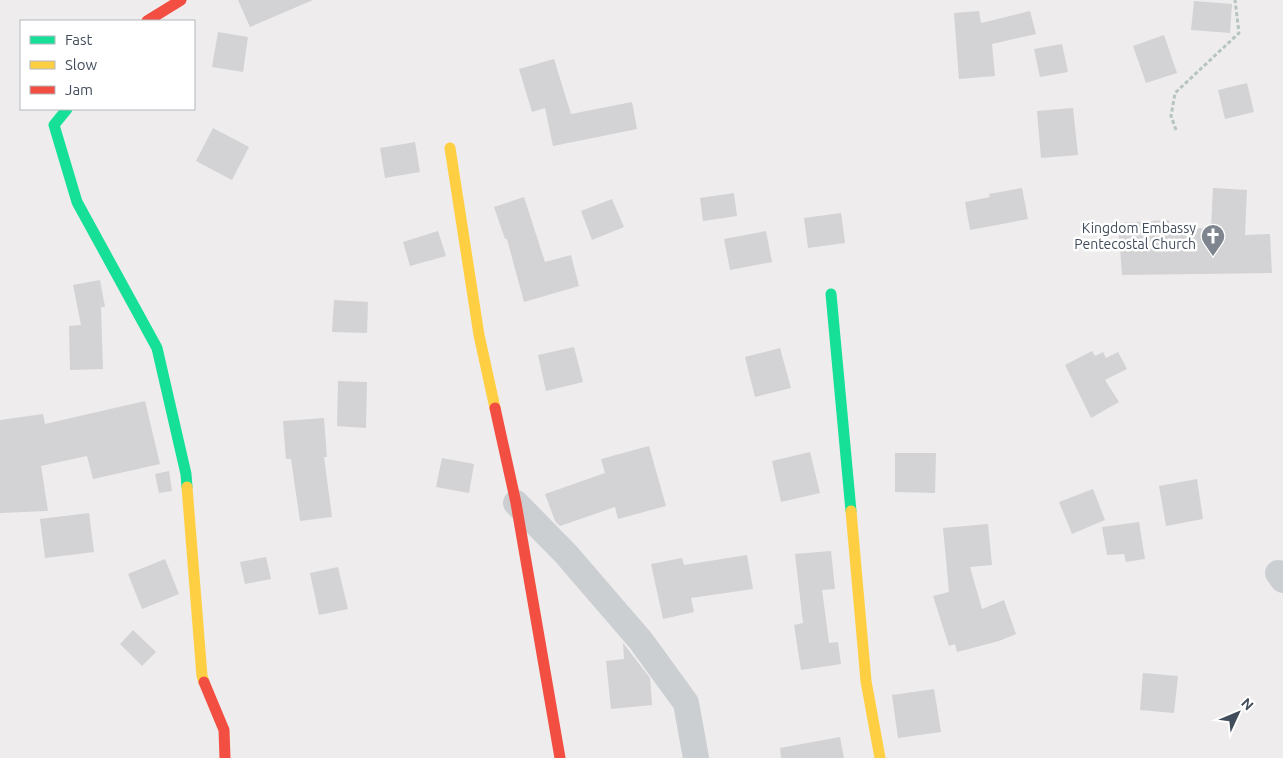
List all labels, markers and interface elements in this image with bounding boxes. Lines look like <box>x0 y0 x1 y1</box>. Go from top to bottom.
legend <box>20 20 195 110</box>
text: Fast <box>65 31 93 48</box>
text: Slow <box>65 56 98 73</box>
text: Jam <box>65 81 93 98</box>
place label: Kingdom Embassy Pentecostal Church <box>1074 220 1196 252</box>
church icon: Kingdom Embassy Pentecostal Church <box>1200 223 1226 257</box>
north arrow <box>1213 688 1263 738</box>
text: N <box>1238 695 1257 713</box>

